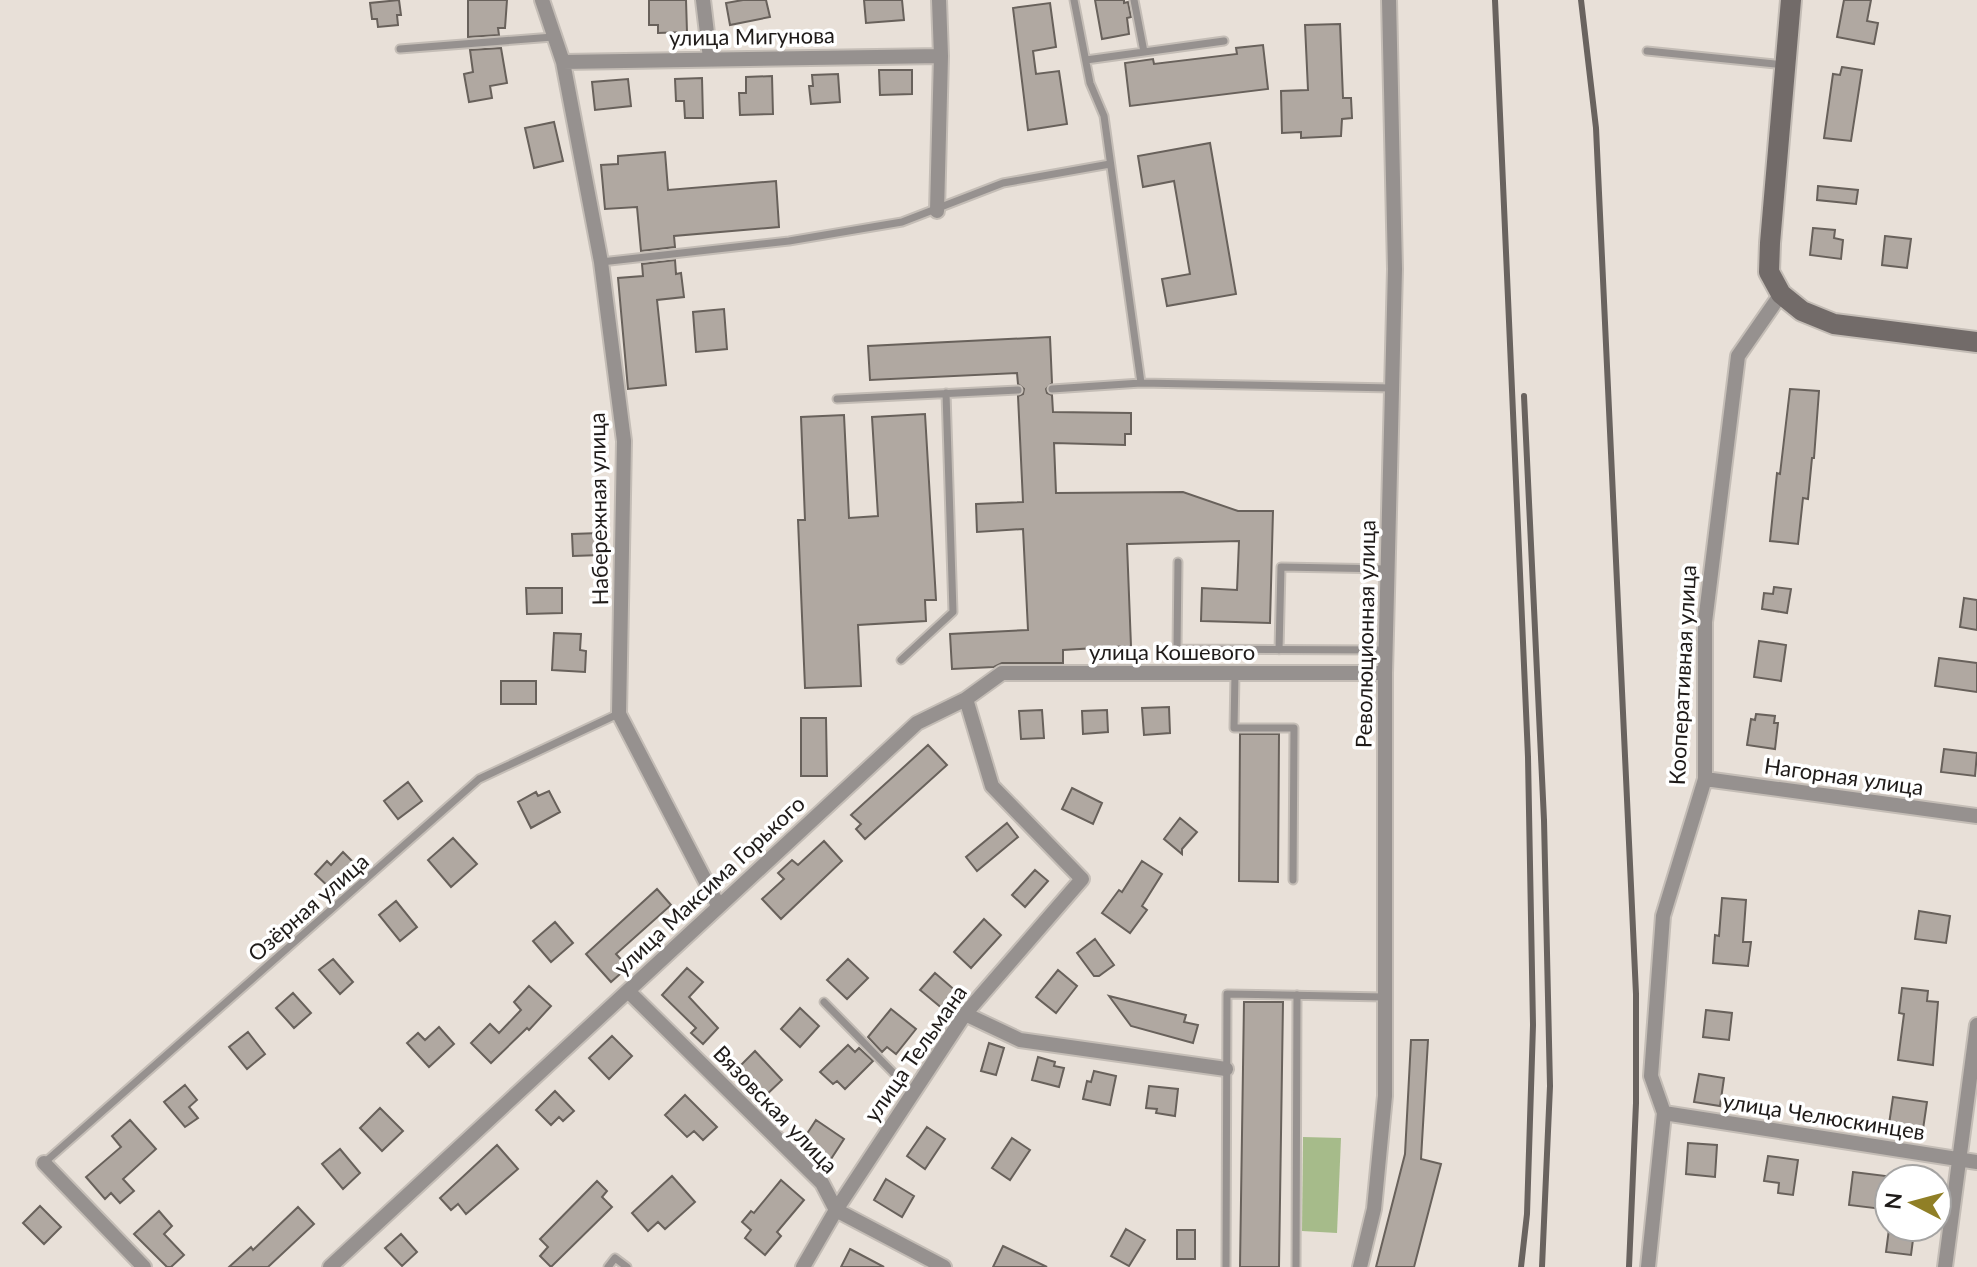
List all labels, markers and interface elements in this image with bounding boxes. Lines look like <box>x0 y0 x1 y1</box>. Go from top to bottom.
street label: улица Мигунова <box>669 21 835 51</box>
street label: Набережная улица <box>583 412 613 606</box>
street label: Революционная улица <box>1350 520 1380 748</box>
street label: Кооперативная улица <box>1663 564 1701 786</box>
street label: улица Кошевого <box>1089 638 1255 665</box>
street label: Нагорная улица <box>1763 751 1925 801</box>
street label: улица Максима Горького <box>608 790 810 980</box>
street label: Озёрная улица <box>242 847 374 967</box>
street label: улица Тельмана <box>858 979 972 1127</box>
street label: Вязовская улица <box>708 1039 844 1179</box>
street label: улица Челюскинцев <box>1721 1087 1927 1145</box>
north arrow <box>1873 1163 1953 1243</box>
text: N <box>1878 1191 1907 1211</box>

